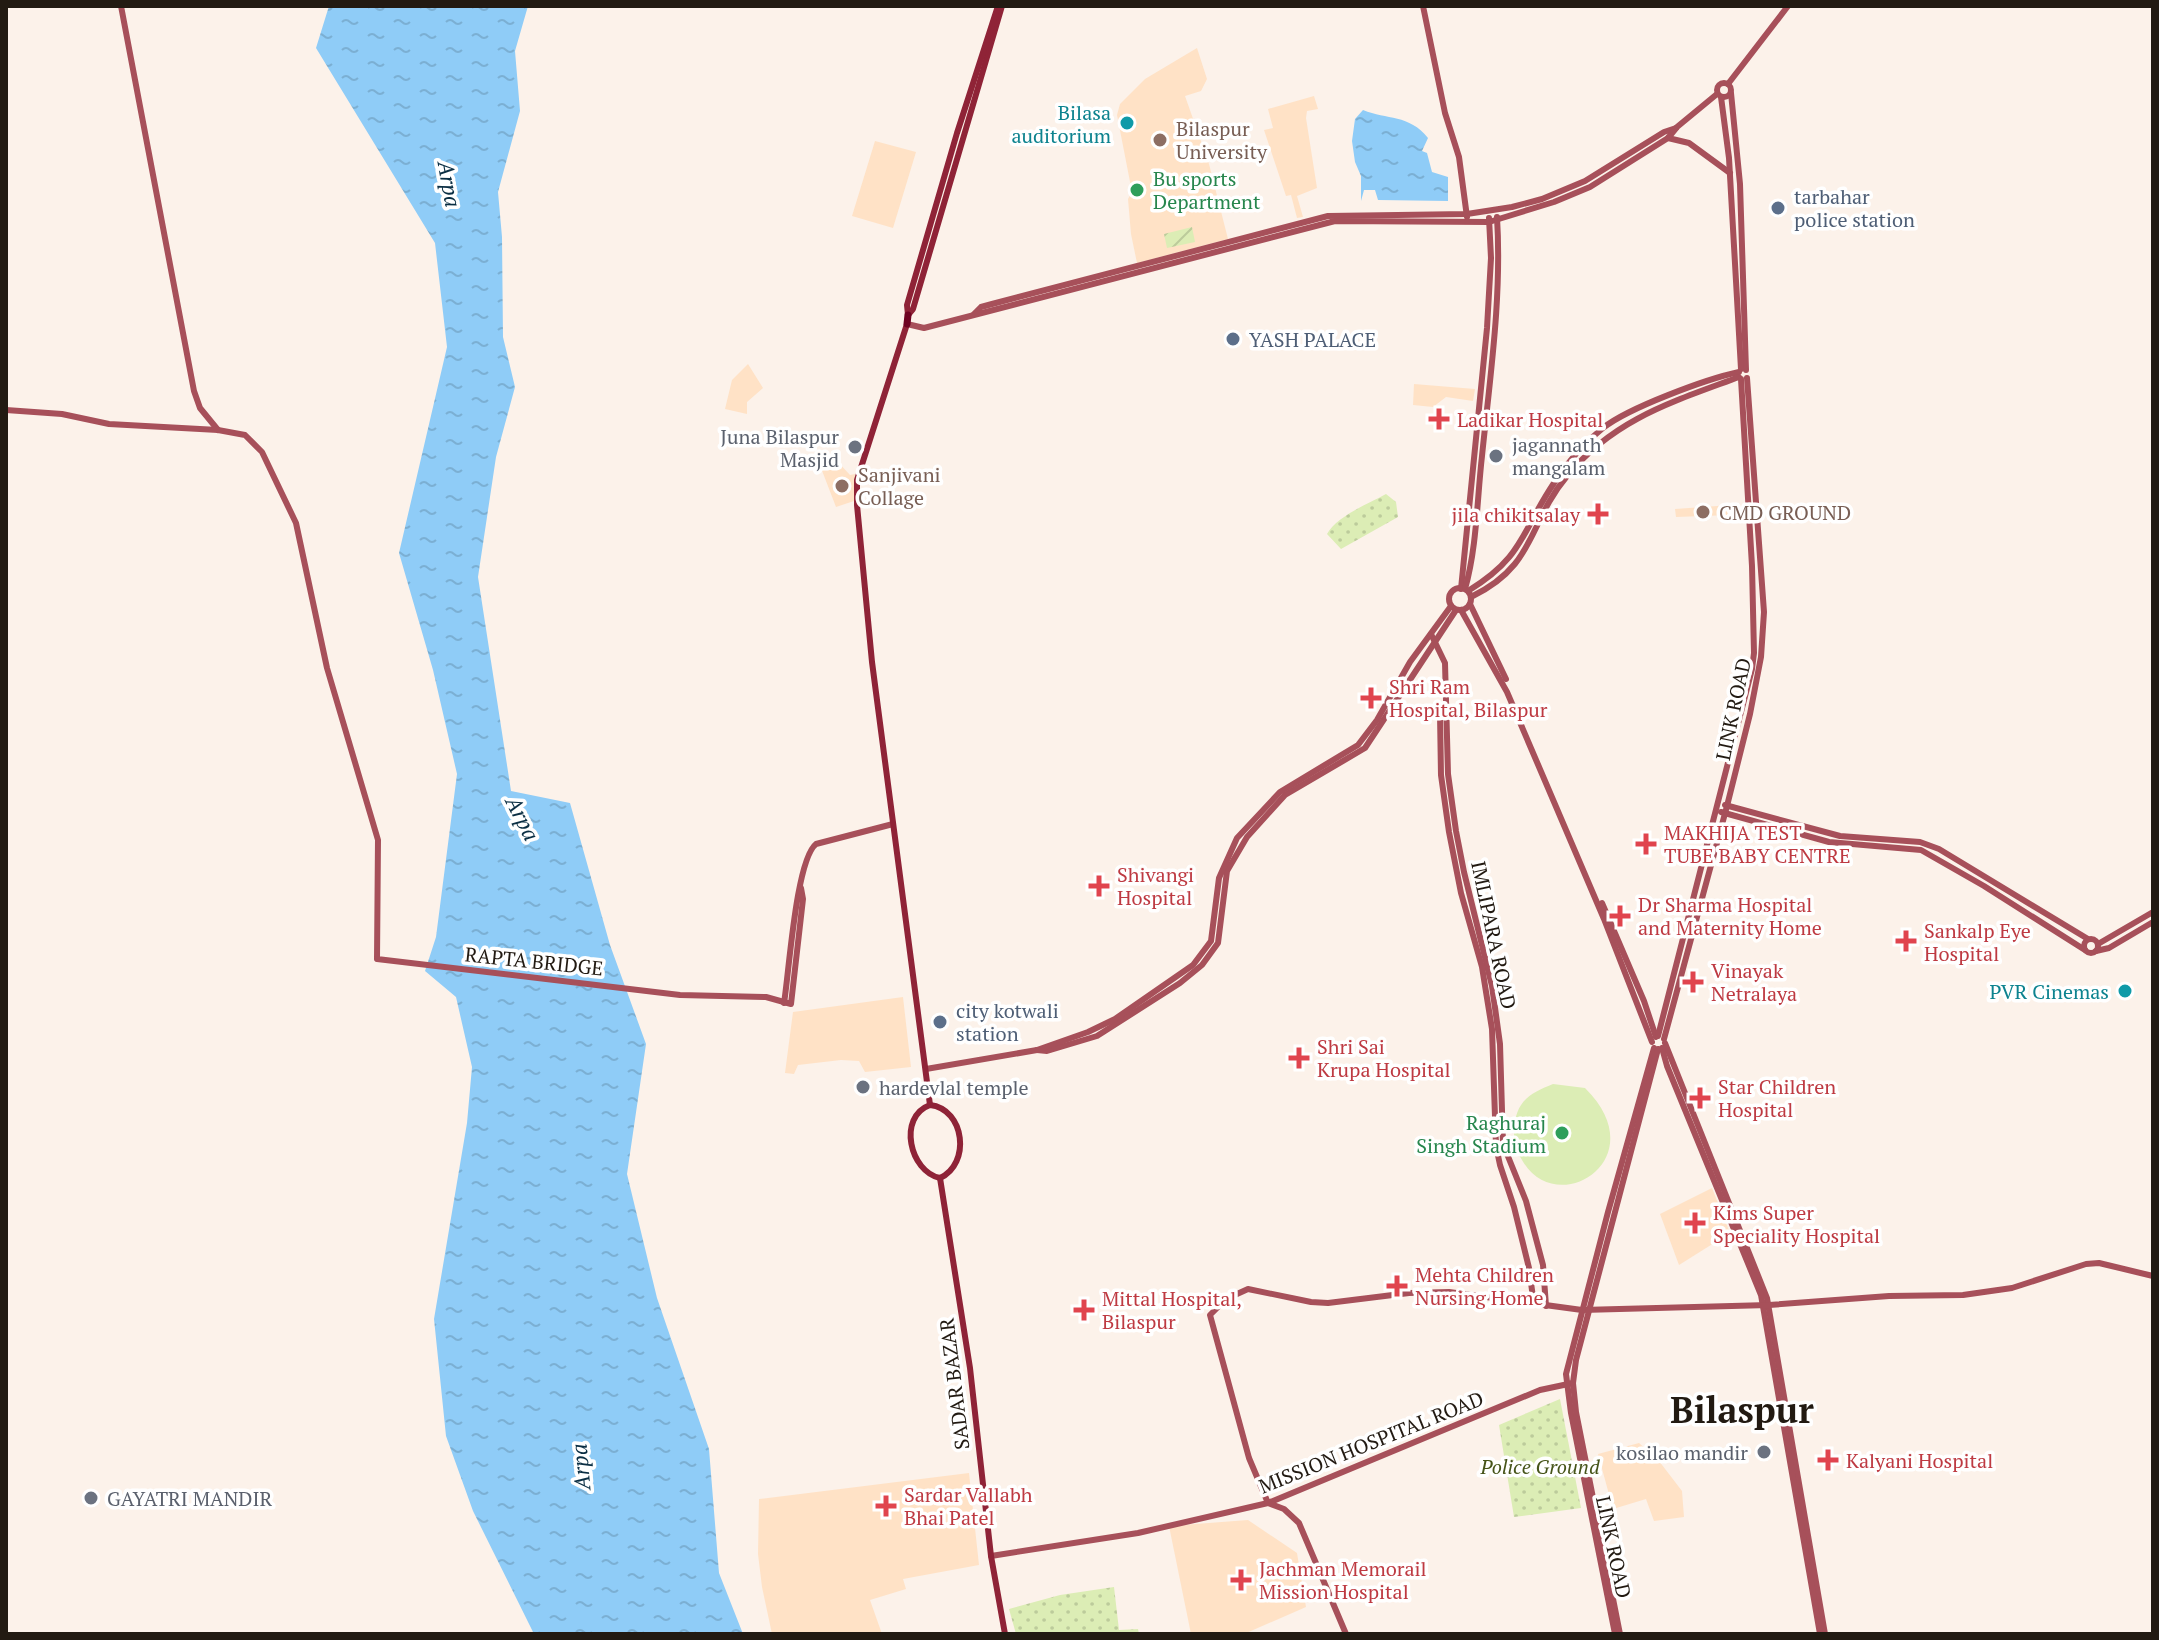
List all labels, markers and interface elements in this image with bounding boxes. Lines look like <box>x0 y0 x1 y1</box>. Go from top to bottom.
place label: Bilasa auditorium <box>1011 99 1111 149</box>
marker: Bilasa auditorium <box>1118 114 1136 132</box>
place label: Bilaspur University <box>1176 115 1268 165</box>
marker: Bilaspur University <box>1151 131 1169 149</box>
water label: Arpa <box>431 157 468 209</box>
place label: Bu sports Department <box>1153 165 1261 215</box>
marker: Bu sports Department <box>1128 181 1146 199</box>
place label: tarbahar police station <box>1794 183 1915 233</box>
marker: tarbahar police station <box>1769 199 1787 217</box>
place label: YASH PALACE <box>1249 326 1376 353</box>
marker: YASH PALACE <box>1224 330 1242 348</box>
place label: Ladikar Hospital <box>1457 406 1603 433</box>
marker: Ladikar Hospital <box>1428 408 1450 430</box>
place label: Juna Bilaspur Masjid <box>720 423 839 473</box>
place label: jagannath mangalam <box>1512 431 1605 481</box>
marker: Juna Bilaspur Masjid <box>846 438 864 456</box>
marker: jagannath mangalam <box>1487 447 1505 465</box>
place label: Sanjivani Collage <box>858 461 941 511</box>
marker: Sanjivani Collage <box>833 477 851 495</box>
place label: CMD GROUND <box>1719 499 1851 526</box>
place label: jila chikitsalay <box>1451 501 1581 528</box>
marker: jila chikitsalay <box>1587 503 1609 525</box>
marker: CMD GROUND <box>1694 503 1712 521</box>
street label: LINK ROAD <box>1709 655 1757 763</box>
place label: Shri Ram Hospital, Bilaspur <box>1389 673 1548 723</box>
marker: Shri Ram Hospital, Bilaspur <box>1360 687 1382 709</box>
water label: Arpa <box>499 789 547 845</box>
place label: MAKHIJA TEST TUBE BABY CENTRE <box>1664 819 1851 869</box>
marker: MAKHIJA TEST TUBE BABY CENTRE <box>1635 833 1657 855</box>
street label: IMLIPARA ROAD <box>1465 858 1523 1012</box>
place label: Shivangi Hospital <box>1117 861 1194 911</box>
marker: Shivangi Hospital <box>1088 875 1110 897</box>
place label: Dr Sharma Hospital and Maternity Home <box>1638 891 1822 941</box>
marker: Dr Sharma Hospital and Maternity Home <box>1609 905 1631 927</box>
place label: Sankalp Eye Hospital <box>1924 917 2031 967</box>
marker: Sankalp Eye Hospital <box>1895 930 1917 952</box>
street label: RAPTA BRIDGE <box>464 940 604 982</box>
place label: Vinayak Netralaya <box>1711 957 1797 1007</box>
marker: Vinayak Netralaya <box>1682 971 1704 993</box>
place label: PVR Cinemas <box>1989 978 2109 1005</box>
marker: PVR Cinemas <box>2116 982 2134 1000</box>
place label: city kotwali station <box>956 997 1059 1047</box>
marker: city kotwali station <box>931 1013 949 1031</box>
place label: Shri Sai Krupa Hospital <box>1317 1033 1451 1083</box>
marker: Shri Sai Krupa Hospital <box>1288 1047 1310 1069</box>
place label: Star Children Hospital <box>1718 1073 1836 1123</box>
place label: hardevlal temple <box>879 1074 1029 1101</box>
marker: hardevlal temple <box>854 1078 872 1096</box>
marker: Star Children Hospital <box>1689 1087 1711 1109</box>
place label: Raghuraj Singh Stadium <box>1416 1109 1546 1159</box>
marker: Raghuraj Singh Stadium <box>1553 1124 1571 1142</box>
place label: Kims Super Speciality Hospital <box>1713 1199 1880 1249</box>
marker: Kims Super Speciality Hospital <box>1684 1212 1706 1234</box>
place label: Mehta Children Nursing Home <box>1415 1261 1554 1311</box>
marker: Mehta Children Nursing Home <box>1386 1275 1408 1297</box>
place label: Mittal Hospital, Bilaspur <box>1102 1285 1242 1335</box>
marker: Mittal Hospital, Bilaspur <box>1073 1299 1095 1321</box>
street label: SADAR BAZAR <box>932 1316 975 1451</box>
street label: MISSION HOSPITAL ROAD <box>1255 1385 1487 1499</box>
district label: Bilaspur <box>1670 1386 1814 1433</box>
place label: kosilao mandir <box>1616 1439 1748 1466</box>
water label: Arpa <box>564 1443 597 1493</box>
marker: kosilao mandir <box>1755 1443 1773 1461</box>
place label: Kalyani Hospital <box>1846 1447 1993 1474</box>
marker: Kalyani Hospital <box>1817 1449 1839 1471</box>
park label: Police Ground <box>1479 1453 1600 1480</box>
place label: Sardar Vallabh Bhai Patel <box>904 1481 1033 1531</box>
place label: GAYATRI MANDIR <box>107 1485 273 1512</box>
marker: GAYATRI MANDIR <box>82 1489 100 1507</box>
street label: LINK ROAD <box>1590 1493 1638 1601</box>
marker: Sardar Vallabh Bhai Patel <box>875 1495 897 1517</box>
place label: Jachman Memorail Mission Hospital <box>1259 1555 1427 1605</box>
marker: Jachman Memorail Mission Hospital <box>1230 1569 1252 1591</box>

